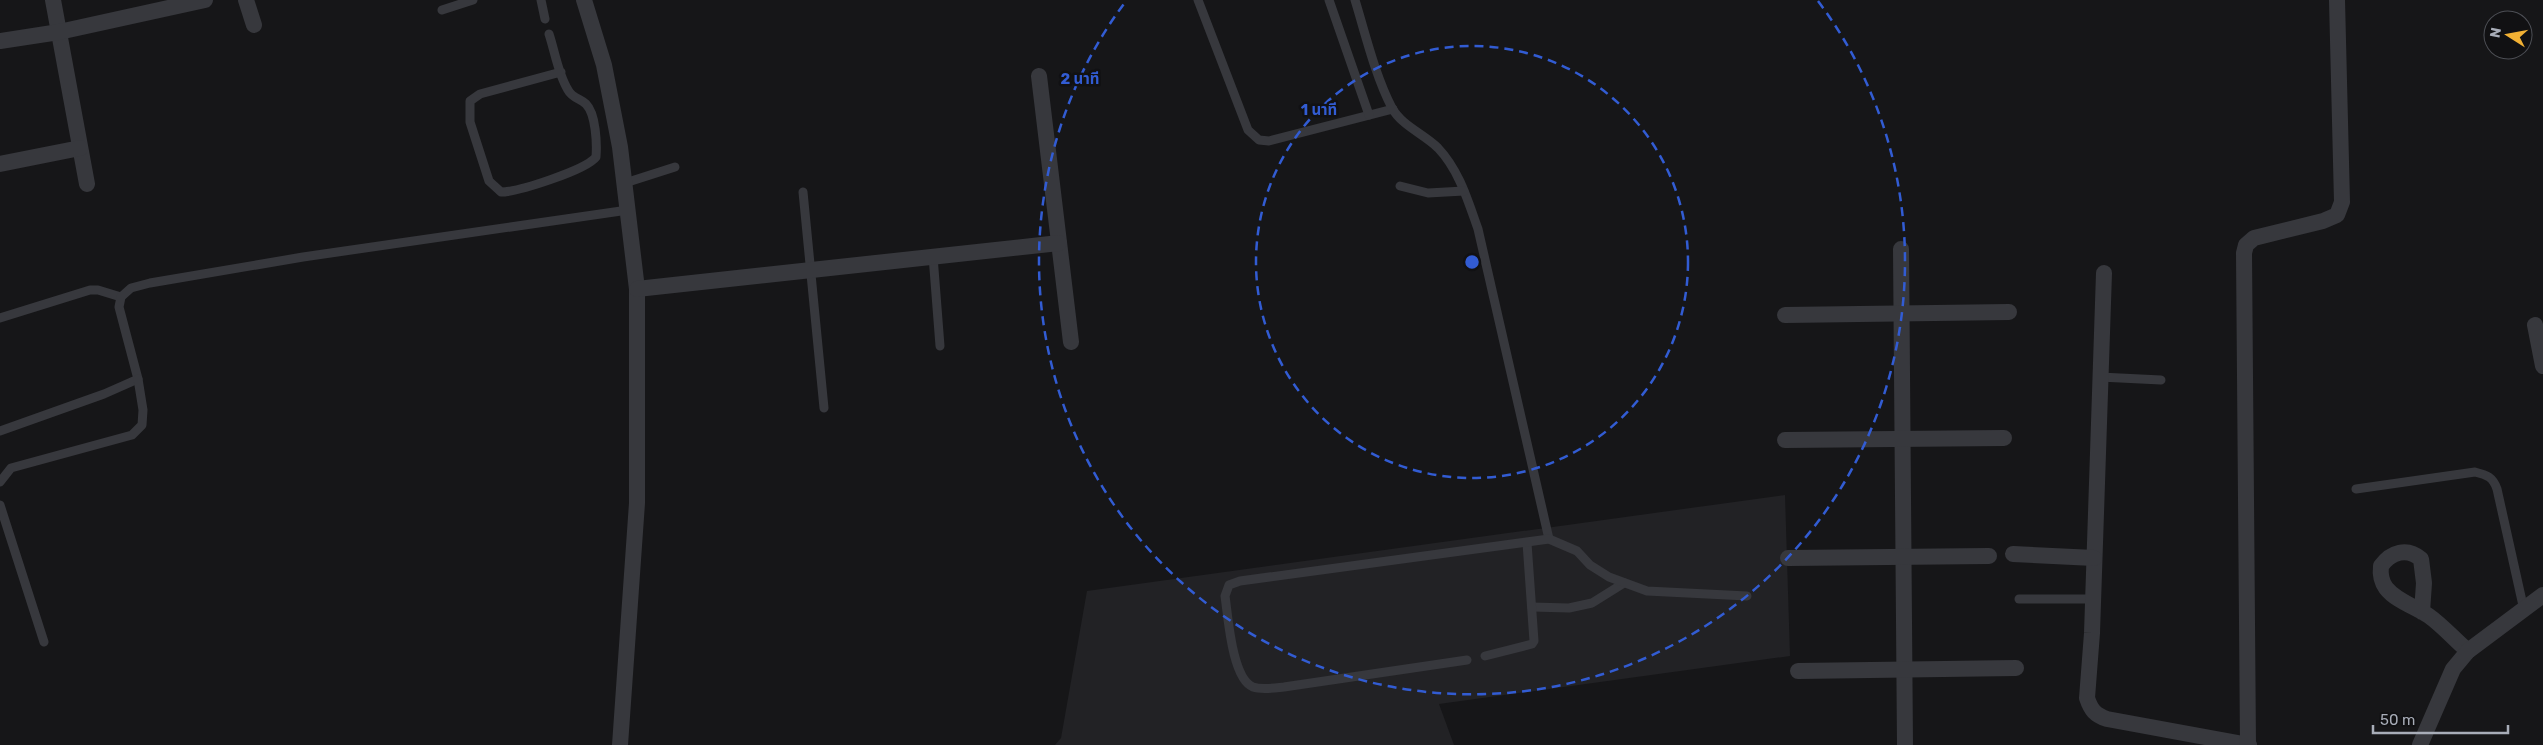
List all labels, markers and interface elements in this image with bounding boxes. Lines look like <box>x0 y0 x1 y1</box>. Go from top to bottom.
north arrow <box>2483 10 2533 60</box>
text: N <box>2486 26 2505 39</box>
text: 2 นาที <box>1061 70 1099 88</box>
text: 1 นาที <box>1301 101 1337 119</box>
centre of rings <box>1463 253 1481 271</box>
scale bar <box>2373 702 2508 734</box>
text: 50 m <box>2380 711 2415 729</box>

